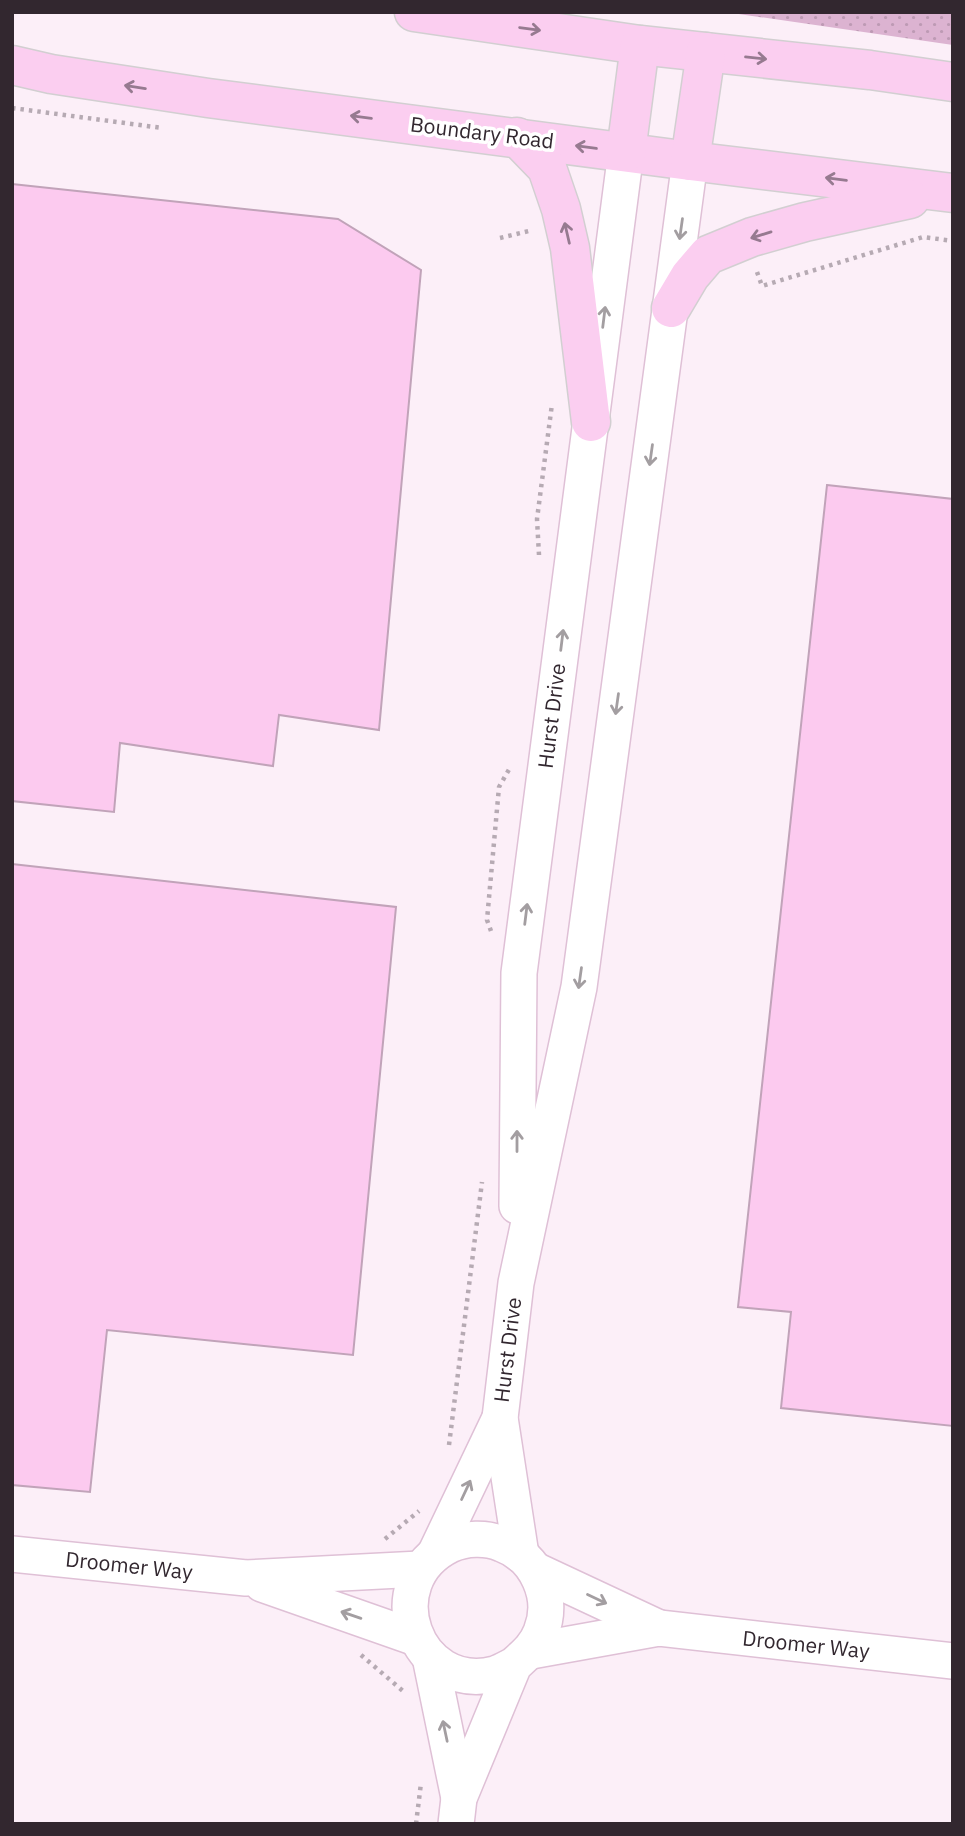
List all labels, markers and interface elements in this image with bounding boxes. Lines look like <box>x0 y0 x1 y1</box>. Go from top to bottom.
one-way arrow <box>518 23 541 36</box>
one-way arrow <box>744 51 766 64</box>
one-way arrow <box>125 80 147 93</box>
street label: Boundary Road <box>409 109 555 155</box>
one-way arrow <box>350 111 373 124</box>
one-way arrow <box>576 140 598 153</box>
one-way arrow <box>825 172 848 185</box>
one-way arrow <box>675 217 688 240</box>
one-way arrow <box>559 222 573 245</box>
one-way arrow <box>750 229 772 242</box>
one-way arrow <box>598 306 611 329</box>
one-way arrow <box>644 443 657 465</box>
one-way arrow <box>556 629 569 652</box>
street label: Hurst Drive <box>531 662 571 770</box>
one-way arrow <box>610 692 623 715</box>
one-way arrow <box>520 903 533 926</box>
one-way arrow <box>573 966 586 989</box>
one-way arrow <box>510 1130 524 1153</box>
street label: Hurst Drive <box>487 1296 527 1404</box>
one-way arrow <box>459 1480 473 1501</box>
street label: Droomer Way <box>64 1544 195 1586</box>
one-way arrow <box>586 1593 607 1606</box>
one-way arrow <box>341 1608 363 1620</box>
street label: Droomer Way <box>741 1623 872 1665</box>
one-way arrow <box>438 1720 452 1743</box>

